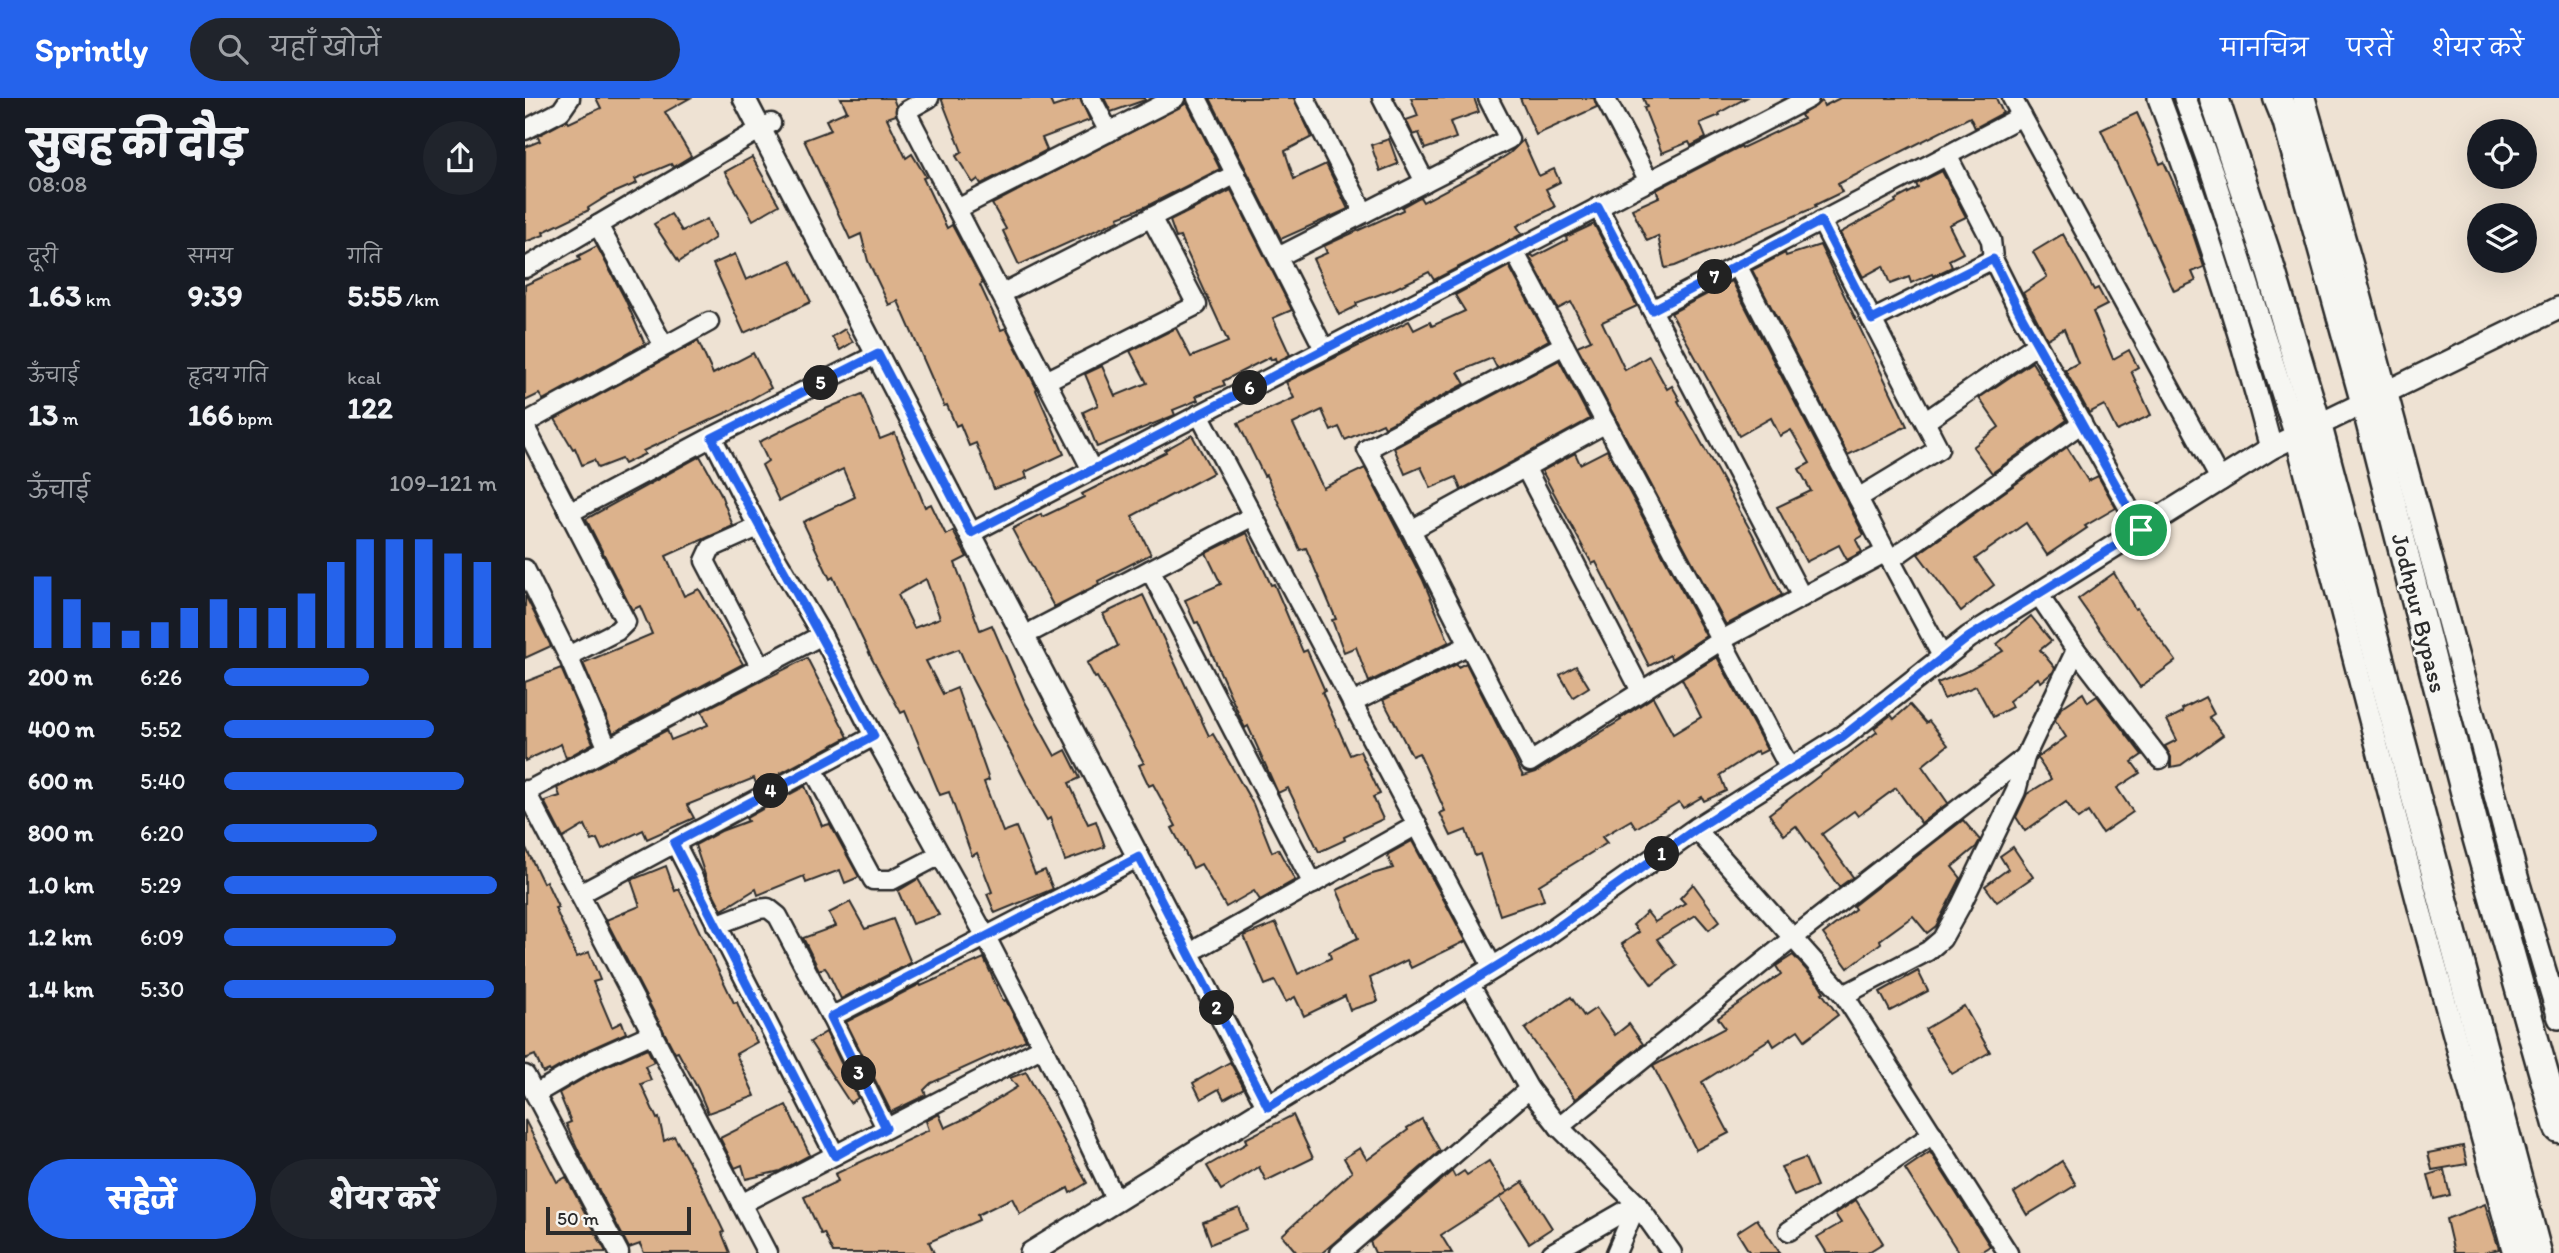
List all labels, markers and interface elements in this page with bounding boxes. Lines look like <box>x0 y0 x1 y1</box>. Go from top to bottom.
search box <box>190 18 680 81</box>
text: Sprintly <box>35 30 148 69</box>
icon: search <box>214 30 252 68</box>
text: यहाँ खोजें <box>270 31 381 63</box>
text: मानचित्र <box>2220 33 2308 62</box>
text: परतें <box>2346 33 2393 62</box>
text: शेयर करें <box>2431 33 2524 62</box>
map controls <box>2467 119 2537 273</box>
button: locate <box>2467 119 2537 189</box>
text: सुबह की दौड़ <box>28 121 246 167</box>
button: share <box>423 121 497 195</box>
text: 08:08 <box>28 170 87 198</box>
button: layers <box>2467 203 2537 273</box>
text: दूरी <box>28 245 58 268</box>
text: समय <box>188 245 233 268</box>
text: गति <box>347 245 382 268</box>
pin: 7 <box>1697 260 1733 294</box>
text: 7 <box>1710 265 1719 288</box>
text: 1.63 <box>28 277 82 314</box>
text: 9:39 <box>188 277 243 314</box>
text: 5:55 <box>347 277 402 314</box>
text: km <box>82 288 111 311</box>
text: /km <box>402 288 439 311</box>
text: ऊँचाई <box>28 364 79 387</box>
text: हृदय गति <box>188 364 268 387</box>
text: kcal <box>347 366 381 389</box>
pin: 5 <box>803 366 839 400</box>
pin: 6 <box>1233 370 1267 406</box>
text: 5 <box>816 371 825 394</box>
text: 6 <box>1244 376 1255 399</box>
text: 122 <box>347 389 393 426</box>
text: 13 <box>28 396 58 433</box>
text: 166 <box>188 396 233 433</box>
text: m <box>58 407 79 430</box>
text: bpm <box>233 407 273 430</box>
text: 109–121 m <box>389 469 497 497</box>
text: ऊँचाई <box>28 476 90 504</box>
pin <box>2111 500 2171 560</box>
icon: arrive <box>2122 511 2160 549</box>
street label: Jodhpur Bypass <box>2386 530 2453 695</box>
text: 200 m <box>28 663 93 691</box>
text: 6:26 <box>140 663 182 691</box>
text: 400 m <box>28 715 95 743</box>
text: 5:52 <box>140 715 182 743</box>
text: 600 m <box>28 767 93 795</box>
text: 5:40 <box>140 767 186 795</box>
pin: 4 <box>754 774 789 808</box>
text: 4 <box>765 779 776 802</box>
text: 800 m <box>28 819 93 847</box>
text: 6:20 <box>140 819 184 847</box>
pin: 1 <box>1645 836 1679 872</box>
text: 1 <box>1657 842 1666 865</box>
text: 1.0 km <box>28 871 94 899</box>
text: 5:29 <box>140 871 182 899</box>
text: 1.2 km <box>28 923 92 951</box>
text: 6:09 <box>140 923 184 951</box>
text: 1.4 km <box>28 975 94 1003</box>
text: 5:30 <box>140 975 184 1003</box>
pin: 2 <box>1199 990 1235 1026</box>
text: 2 <box>1212 996 1222 1019</box>
pin: 3 <box>841 1056 877 1090</box>
text: 3 <box>853 1061 864 1084</box>
button: सहेजें <box>28 1159 256 1239</box>
button: शेयर करें <box>270 1159 497 1239</box>
scale bar <box>546 1204 691 1236</box>
text: 50 m <box>557 1207 599 1230</box>

